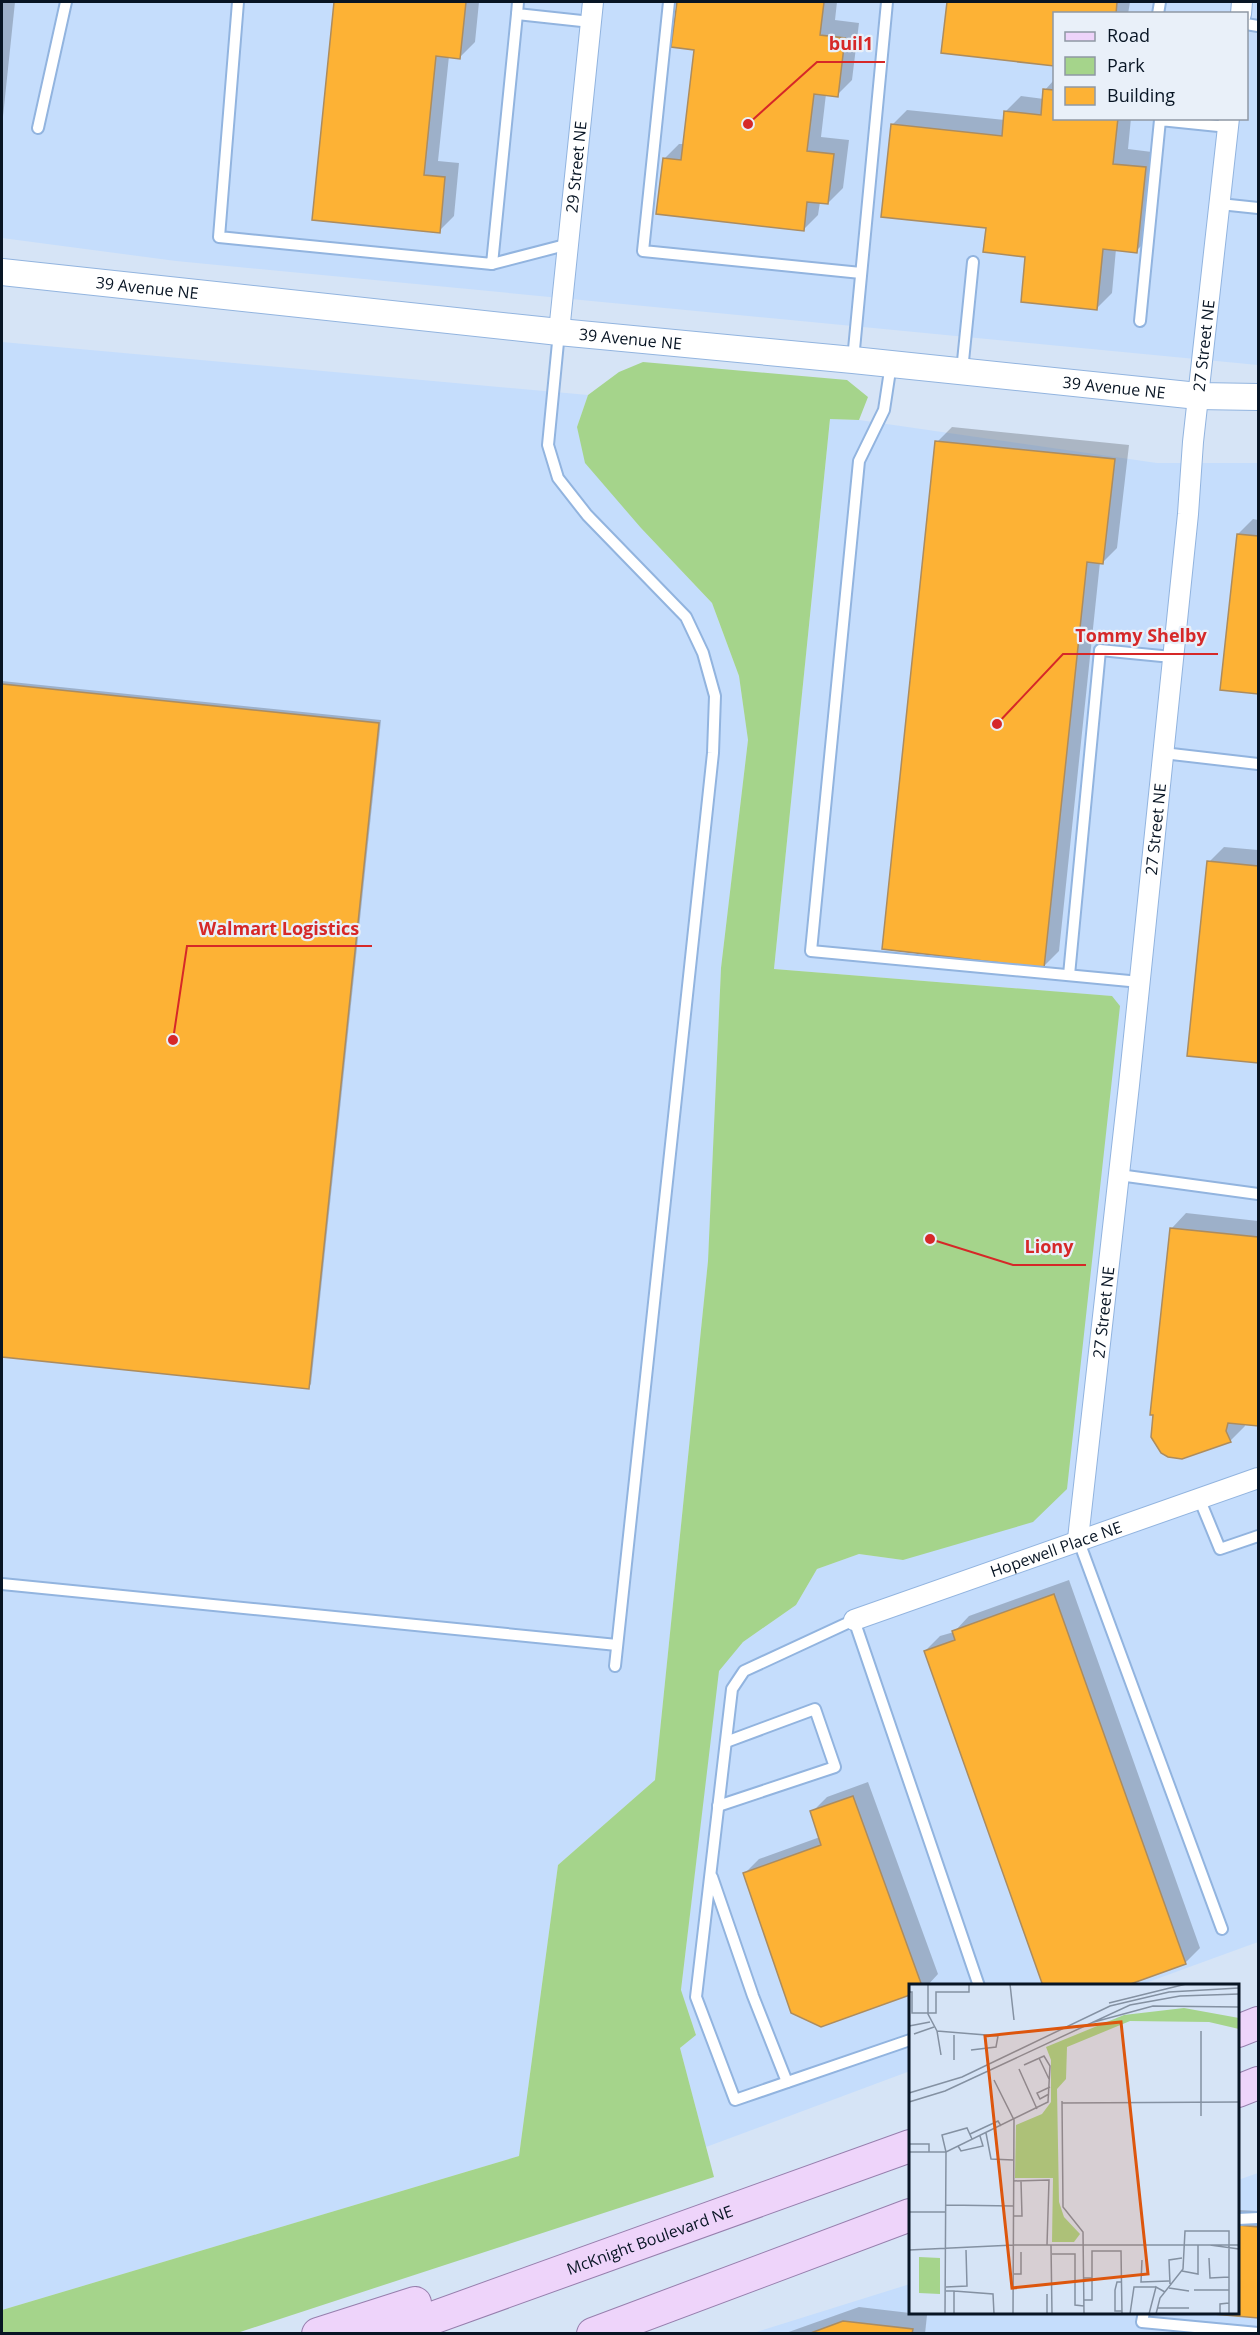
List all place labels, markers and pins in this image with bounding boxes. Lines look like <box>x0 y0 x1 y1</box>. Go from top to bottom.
callout: buil1 <box>817 26 885 62</box>
callout: Tommy Shelby <box>1063 618 1218 654</box>
callout: Walmart Logistics <box>187 910 372 946</box>
callout: Liony <box>1013 1229 1086 1265</box>

